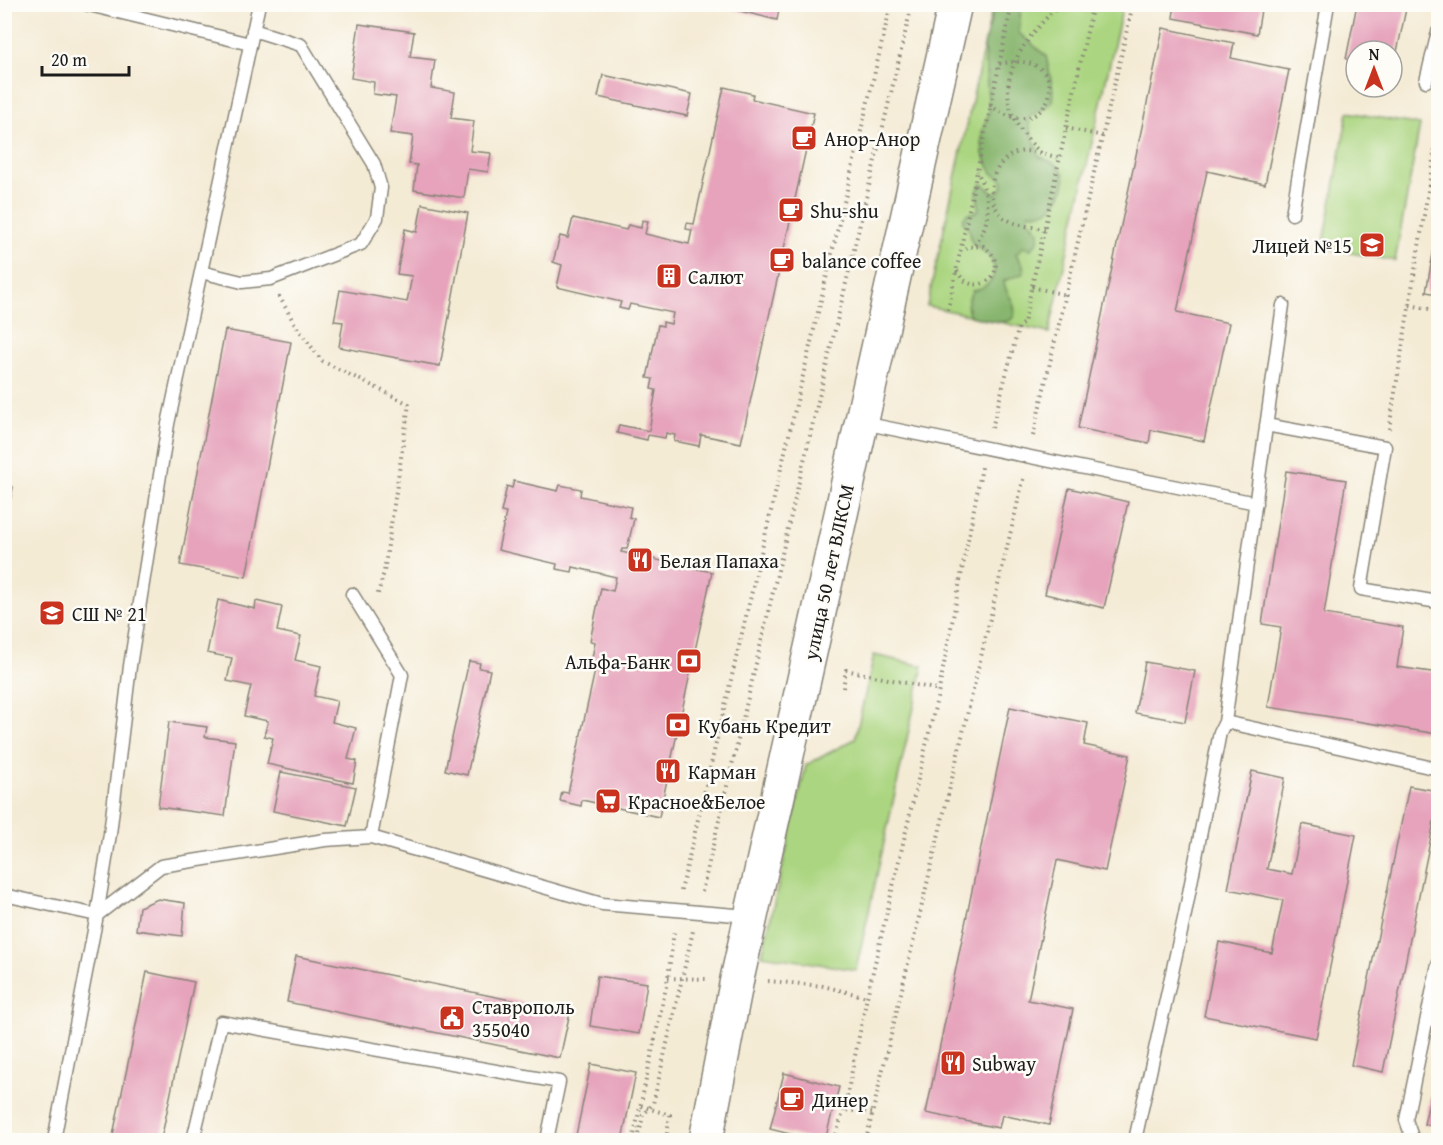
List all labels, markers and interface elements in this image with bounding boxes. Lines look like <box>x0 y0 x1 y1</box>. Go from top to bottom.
scale bar <box>42 39 129 77</box>
north arrow <box>1344 39 1404 99</box>
text: N <box>1369 42 1380 66</box>
text: 20 m <box>51 46 87 73</box>
cafe icon: Анор-Анор <box>789 123 819 153</box>
place label: Анор-Анор <box>824 124 921 153</box>
cafe icon: Shu-shu <box>776 195 806 225</box>
place label: Shu-shu <box>810 196 879 225</box>
school or university icon: Лицей №15 <box>1357 230 1387 260</box>
place label: Лицей №15 <box>1252 231 1352 260</box>
cafe icon: balance coffee <box>767 245 797 275</box>
place label: balance coffee <box>802 246 921 275</box>
building icon: Салют <box>654 261 684 291</box>
place label: Салют <box>688 262 744 291</box>
street label: улица 50 лет ВЛКСМ <box>795 481 861 664</box>
restaurant icon: Белая Папаха <box>625 545 655 575</box>
place label: Белая Папаха <box>660 546 779 575</box>
school or university icon: СШ № 21 <box>37 598 67 628</box>
place label: СШ № 21 <box>72 599 147 628</box>
bank icon: Альфа-Банк <box>674 646 704 676</box>
place label: Альфа-Банк <box>565 647 671 676</box>
bank icon: Кубань Кредит <box>663 710 693 740</box>
place label: Кубань Кредит <box>698 711 831 740</box>
restaurant icon: Карман <box>653 756 683 786</box>
place label: Карман <box>688 757 756 786</box>
supermarket icon: Красное&Белое <box>593 786 623 816</box>
place label: Красное&Белое <box>628 787 766 816</box>
place label: Ставрополь 355040 <box>472 992 575 1044</box>
public building icon: Ставрополь 355040 <box>437 1003 467 1033</box>
restaurant icon: Subway <box>938 1048 968 1078</box>
place label: Subway <box>972 1049 1036 1078</box>
cafe icon: Динер <box>777 1084 807 1114</box>
place label: Динер <box>811 1085 869 1114</box>

